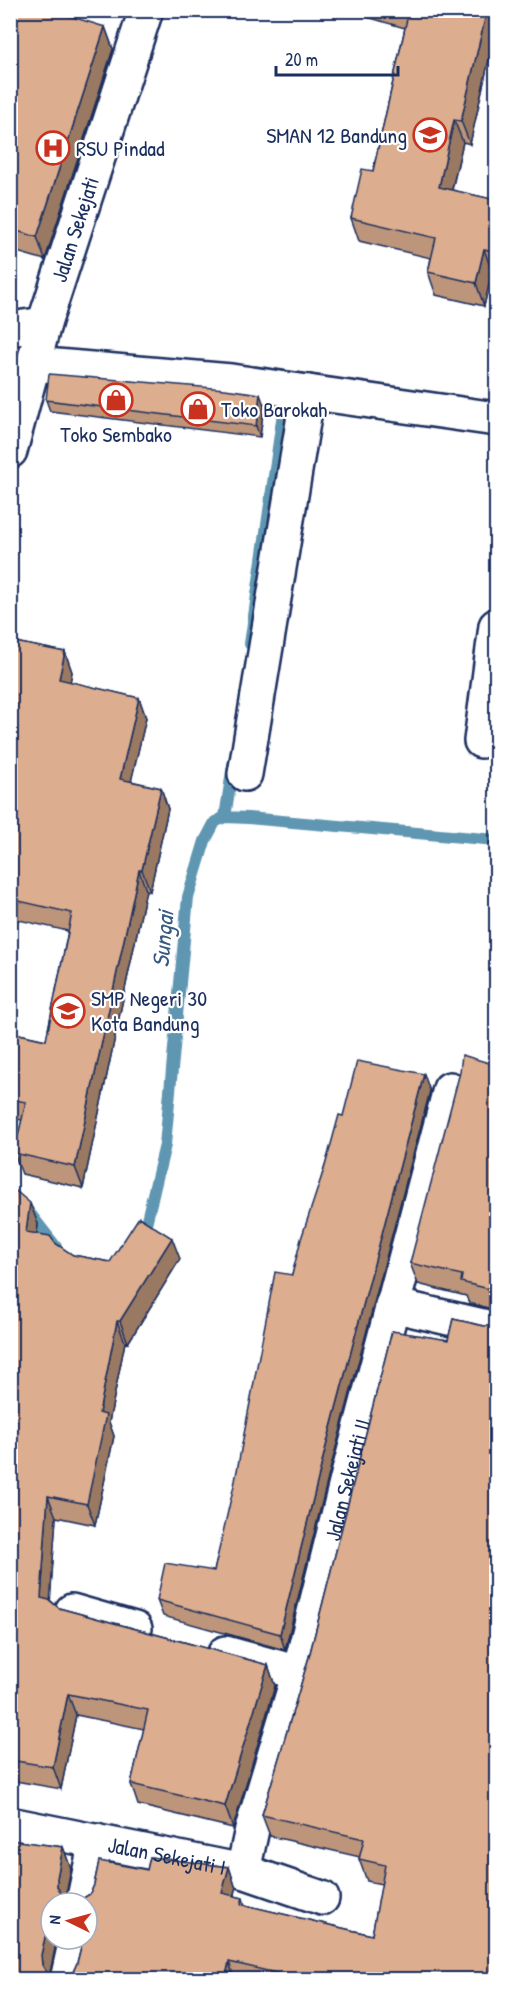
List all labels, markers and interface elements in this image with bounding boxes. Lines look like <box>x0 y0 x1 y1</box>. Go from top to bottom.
scale bar <box>276 39 398 77</box>
text: 20 m <box>285 47 318 72</box>
school or university icon: SMAN 12 Bandung <box>412 117 448 153</box>
place label: SMAN 12 Bandung <box>266 120 407 150</box>
hospital icon: RSU Pindad <box>35 130 71 166</box>
place label: RSU Pindad <box>76 133 165 163</box>
street label: Jalan Sekejati <box>44 173 106 286</box>
shop icon: Toko Sembako <box>98 382 134 418</box>
shop icon: Toko Barokah <box>180 391 216 427</box>
place label: Toko Barokah <box>221 394 327 424</box>
place label: Toko Sembako <box>60 419 172 449</box>
water label: Sungai <box>144 907 182 969</box>
place label: SMP Negeri 30 Kota Bandung <box>91 983 207 1038</box>
school or university icon: SMP Negeri 30 Kota Bandung <box>50 993 86 1029</box>
street label: Jalan Sekejati II <box>317 1416 377 1544</box>
street label: Jalan Sekejati I <box>105 1829 228 1882</box>
north arrow <box>39 1891 99 1951</box>
text: N <box>43 1914 65 1925</box>

